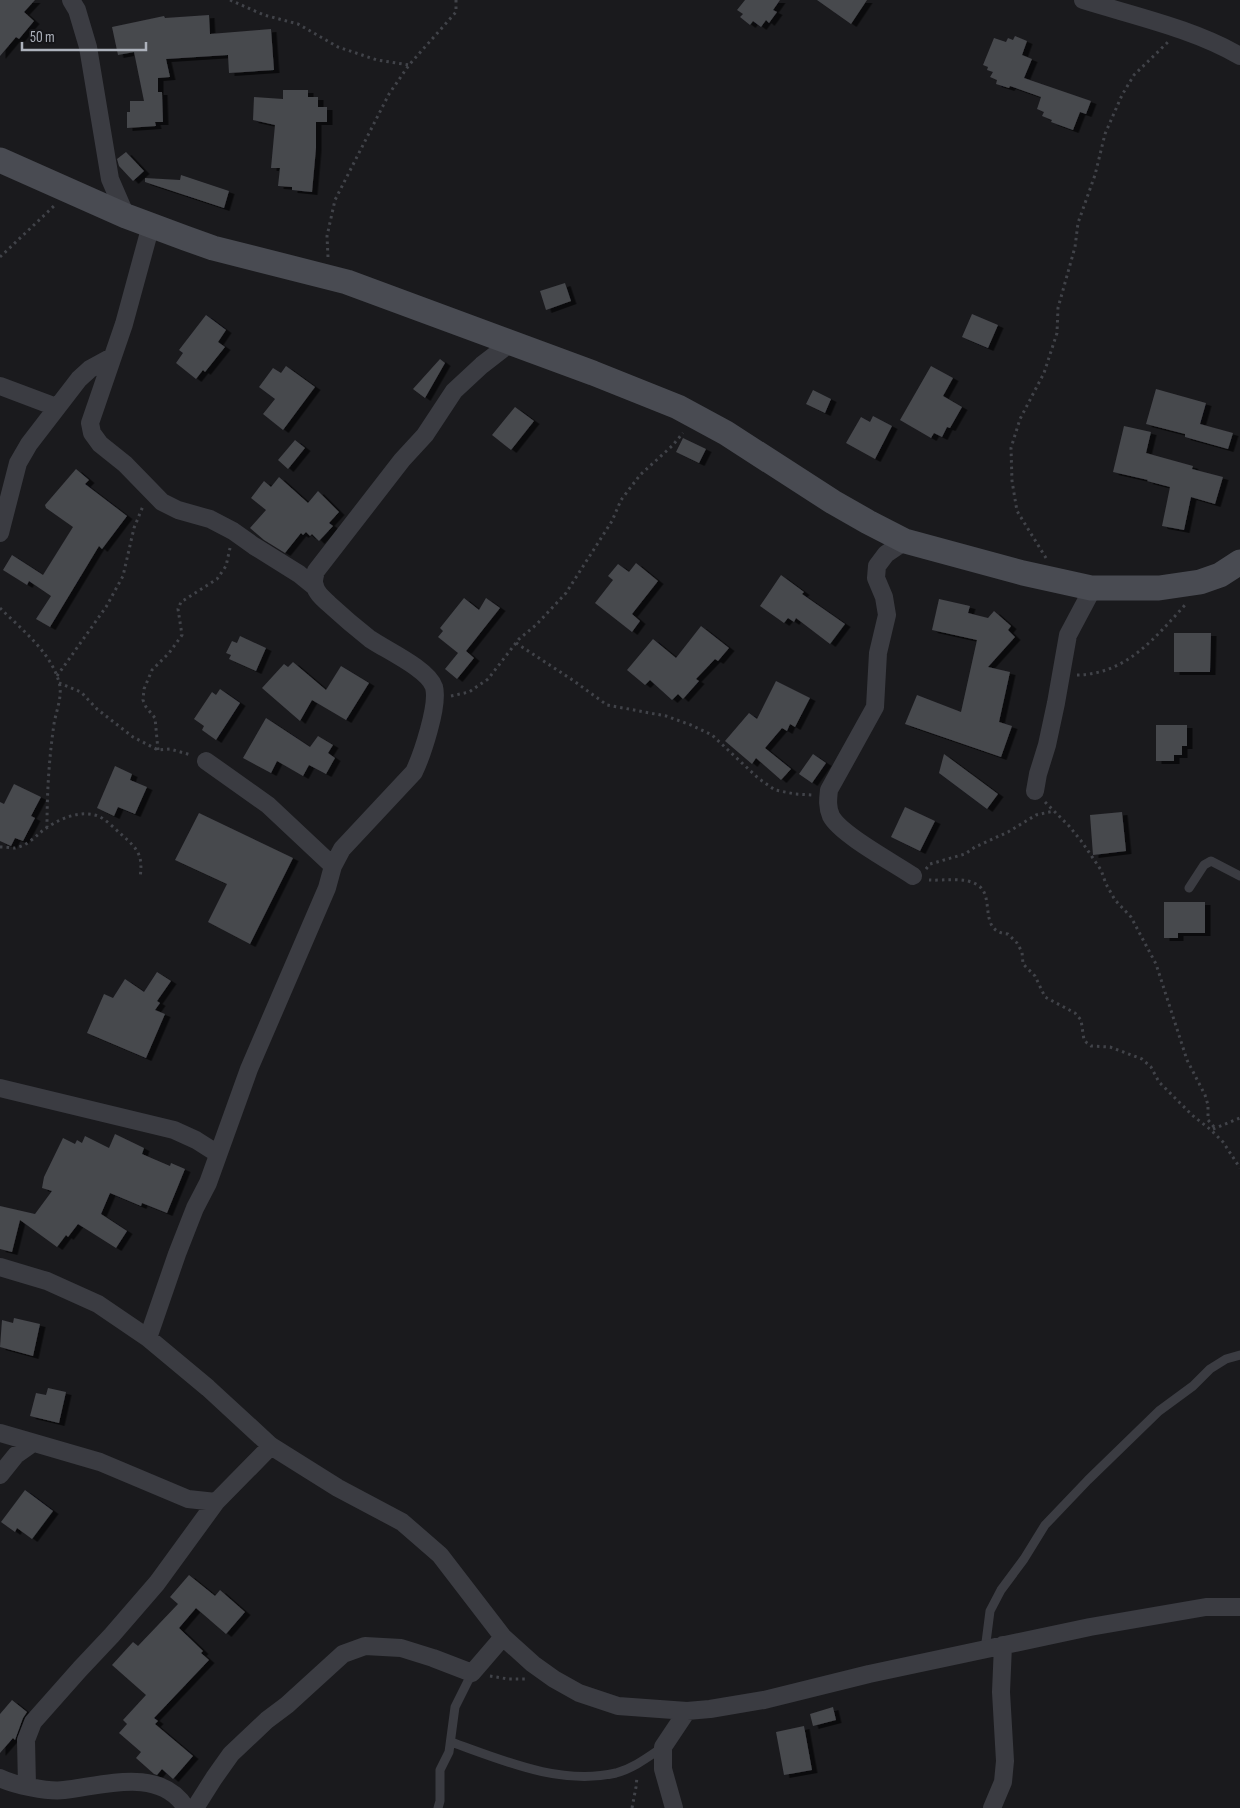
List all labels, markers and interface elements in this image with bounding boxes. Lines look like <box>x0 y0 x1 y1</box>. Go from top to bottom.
scale bar <box>22 20 146 52</box>
text: 50 m <box>30 28 55 47</box>

